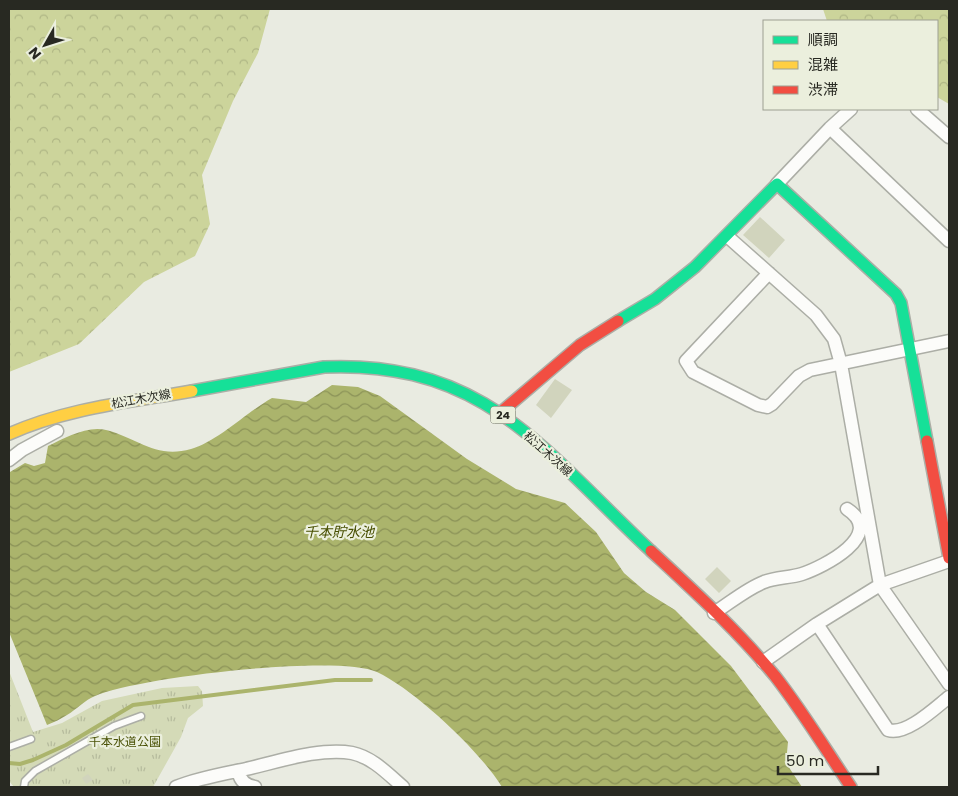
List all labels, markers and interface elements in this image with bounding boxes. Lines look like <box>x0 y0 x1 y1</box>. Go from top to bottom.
north arrow <box>20 20 70 70</box>
legend <box>763 20 938 110</box>
text: 順調 <box>808 29 838 50</box>
text: N <box>24 43 46 64</box>
text: 混雑 <box>808 54 838 75</box>
text: 渋滞 <box>808 79 838 100</box>
street label: 松江木次線 <box>110 385 172 412</box>
road number: 24 <box>490 406 516 424</box>
street label: 松江木次線 <box>520 427 576 480</box>
water label: 千本貯水池 <box>304 522 376 542</box>
park label: 千本水道公園 <box>89 733 161 750</box>
scale bar <box>778 744 878 776</box>
text: 50 m <box>786 750 824 771</box>

